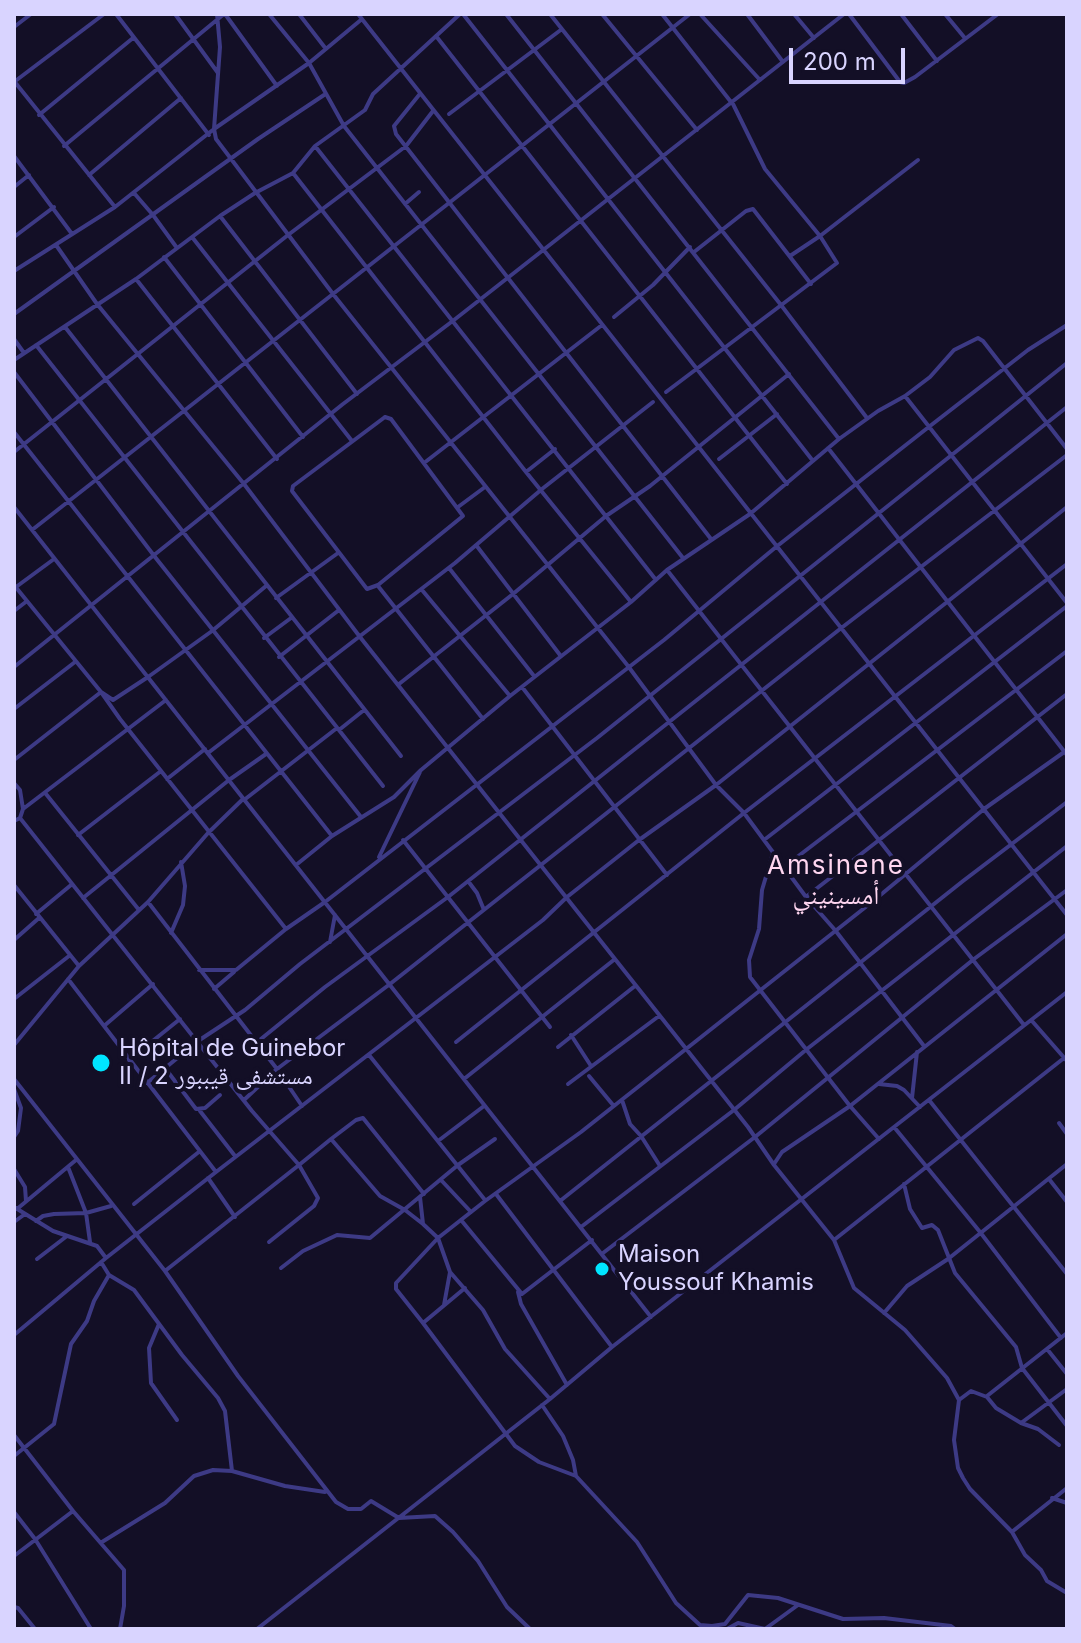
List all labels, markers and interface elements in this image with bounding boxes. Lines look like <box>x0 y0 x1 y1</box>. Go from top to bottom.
scale bar <box>793 32 909 82</box>
text: 200 m <box>803 47 876 76</box>
district label: Amsinene أمسينيني <box>767 850 905 912</box>
place label: Hôpital de Guinebor II / مستشفى قيببور 2 <box>119 1035 345 1091</box>
marker: Hôpital de Guinebor II / مستشفى قيببور 2 <box>90 1052 112 1074</box>
place label: Maison Youssouf Khamis <box>618 1241 814 1297</box>
marker: Maison Youssouf Khamis <box>593 1260 611 1278</box>

